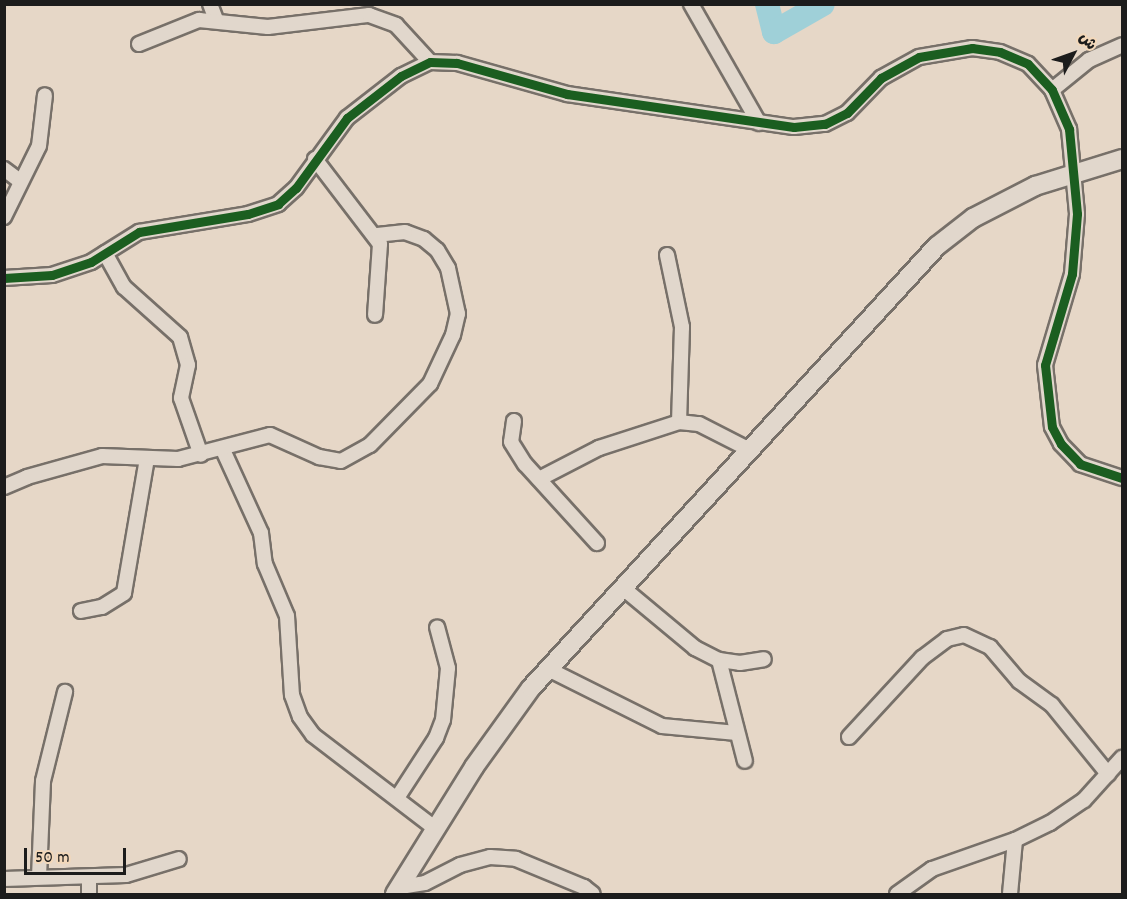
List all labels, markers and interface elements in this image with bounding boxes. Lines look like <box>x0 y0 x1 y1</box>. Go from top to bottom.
north arrow <box>1043 24 1103 84</box>
text: ش <box>1073 28 1101 56</box>
scale bar <box>27 836 129 874</box>
text: 50 m <box>35 846 70 871</box>

